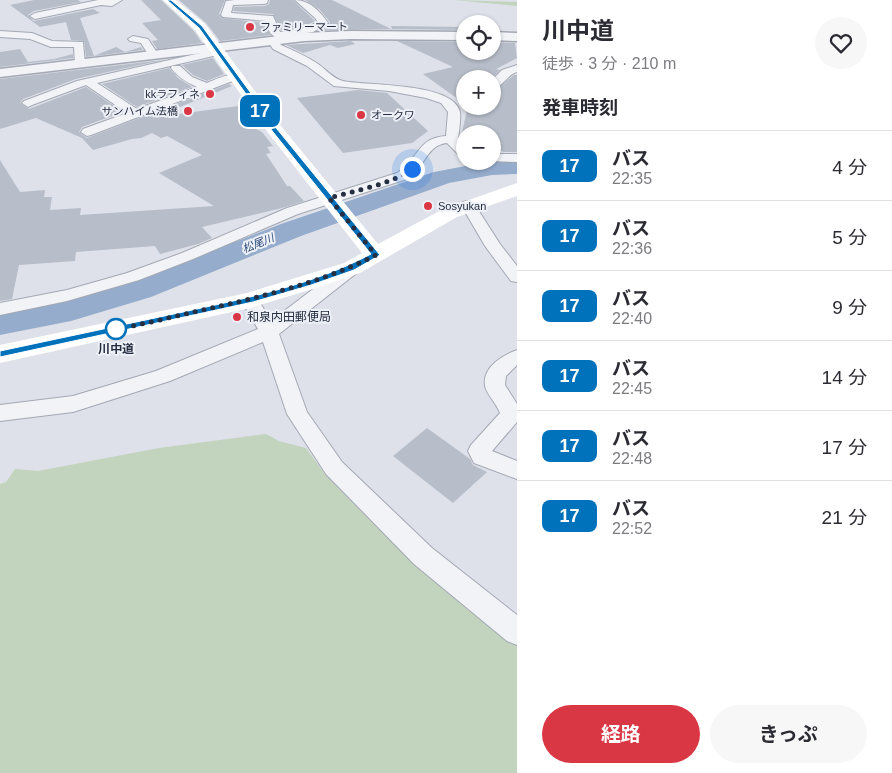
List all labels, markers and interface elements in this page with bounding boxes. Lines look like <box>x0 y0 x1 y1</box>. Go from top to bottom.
map controls <box>456 15 501 170</box>
button: locate <box>456 15 501 60</box>
text: 川中道 <box>542 17 614 44</box>
button: heart <box>815 17 867 69</box>
marker: ファミリーマート <box>244 21 256 33</box>
place label: ファミリーマート <box>260 21 348 33</box>
text: 徒歩 · 3 分 · 210 m <box>542 55 676 72</box>
button: + <box>456 70 501 115</box>
place label: kkラフィネ <box>145 88 200 100</box>
marker: kkラフィネ <box>204 88 216 100</box>
line badge: 17 <box>238 95 282 127</box>
text: 発車時刻 <box>542 97 618 118</box>
text: 17 <box>250 101 270 121</box>
place label: サンハイム法橋 <box>101 105 178 117</box>
marker: サンハイム法橋 <box>182 105 194 117</box>
marker: オークワ <box>355 109 367 121</box>
place label: オークワ <box>371 109 415 121</box>
button: − <box>456 125 501 170</box>
text: バス <box>612 148 650 169</box>
text: 17 <box>559 156 580 176</box>
your location <box>400 157 425 182</box>
text: 4 分 <box>832 157 867 178</box>
text: 22:35 <box>612 170 652 187</box>
marker: Sosyukan <box>422 200 434 212</box>
place label: Sosyukan <box>438 200 486 212</box>
text: バス <box>612 218 650 239</box>
text: 17 <box>559 226 580 246</box>
text: 5 分 <box>832 227 867 248</box>
water label: 松尾川 <box>240 231 276 255</box>
text: 22:36 <box>612 240 652 257</box>
text: バス <box>612 288 650 309</box>
text: 17 <box>559 296 580 316</box>
text: 9 分 <box>832 297 867 318</box>
place label: 和泉内田郵便局 <box>247 310 331 324</box>
text: 22:40 <box>612 310 652 327</box>
marker: 和泉内田郵便局 <box>231 311 243 323</box>
marker: 川中道 <box>105 318 127 340</box>
place label: 川中道 <box>98 342 134 356</box>
text: バス <box>612 358 650 379</box>
text: 17 <box>559 366 580 386</box>
text: 14 分 <box>822 367 867 388</box>
text: 22:45 <box>612 380 652 397</box>
text: バス <box>612 428 650 449</box>
text: 17 <box>559 436 580 456</box>
text: 17 分 <box>822 437 867 458</box>
text: 22:48 <box>612 450 652 467</box>
text: バス <box>612 498 650 519</box>
text: 17 <box>559 506 580 526</box>
text: 21 分 <box>822 507 867 528</box>
text: 22:52 <box>612 520 652 537</box>
button: 経路 <box>542 705 700 763</box>
button: きっぷ <box>710 705 867 763</box>

